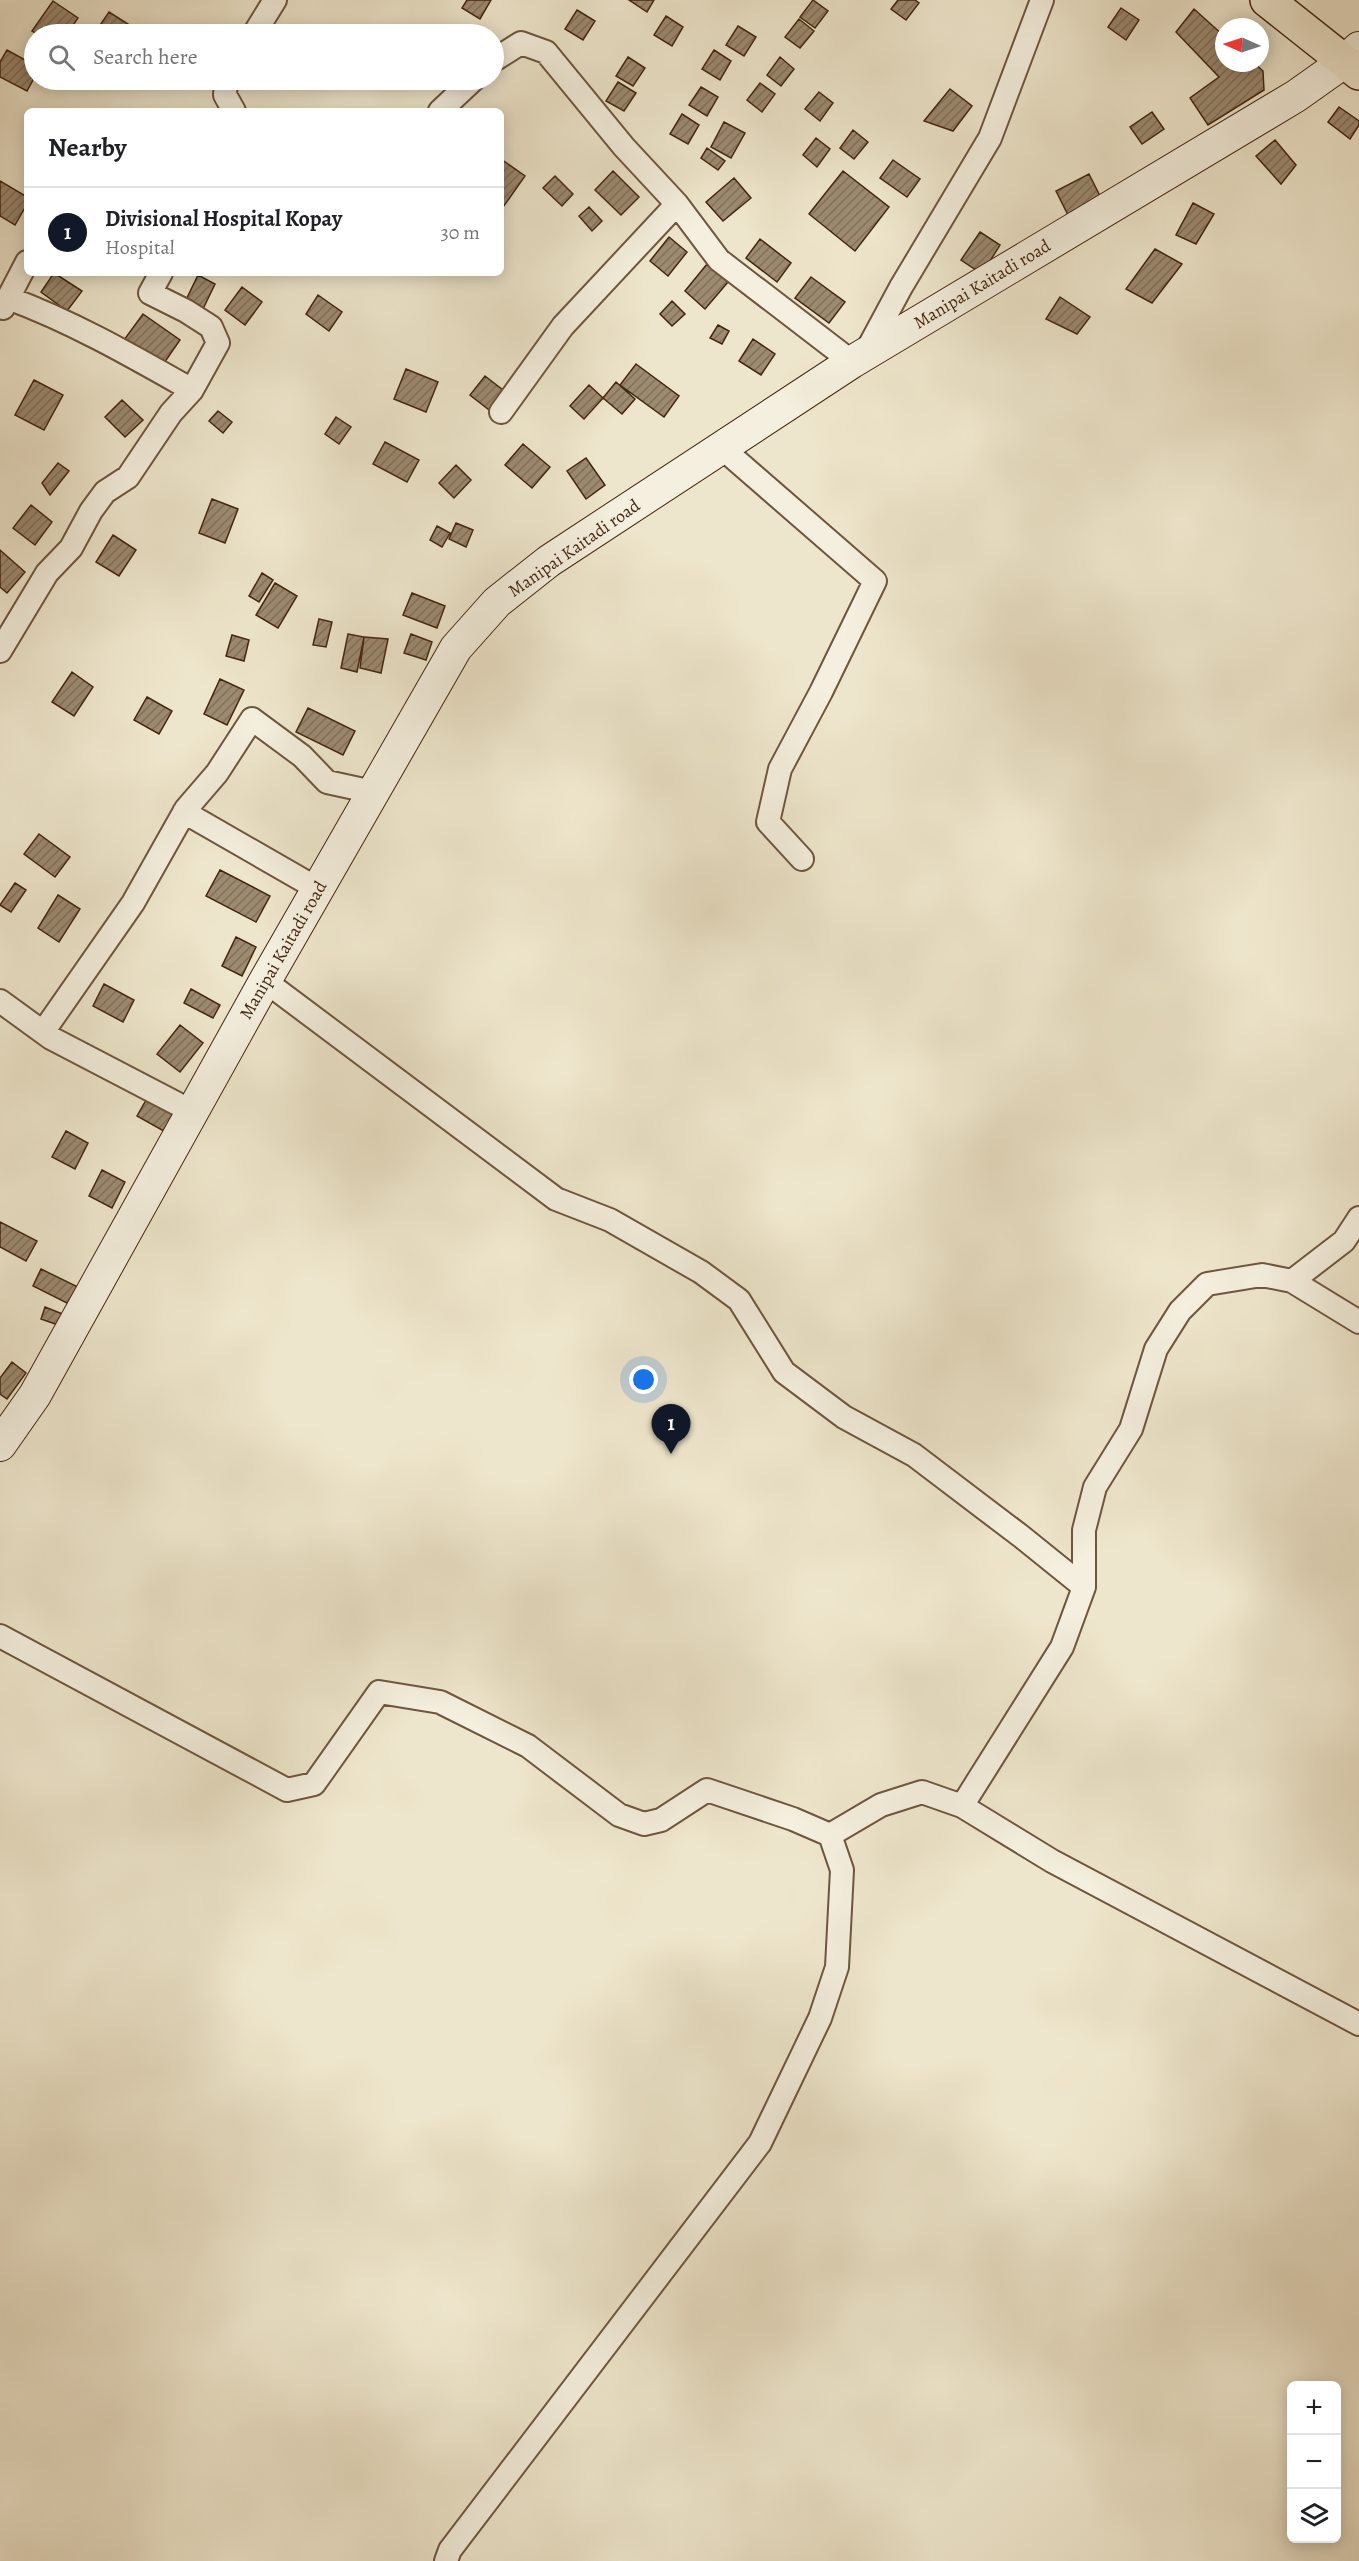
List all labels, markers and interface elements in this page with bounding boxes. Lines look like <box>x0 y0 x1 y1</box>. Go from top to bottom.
north arrow <box>1215 18 1269 72</box>
search box <box>24 24 504 90</box>
icon: search <box>45 41 78 74</box>
text: Search here <box>93 42 198 72</box>
text: Nearby <box>48 130 127 165</box>
text: Divisional Hospital Kopay <box>105 204 342 234</box>
text: 1 <box>64 219 71 246</box>
text: 30 m <box>440 219 480 246</box>
street label: Manipai Kaitadi road <box>909 233 1055 334</box>
text: Hospital <box>105 234 175 261</box>
street label: Manipai Kaitadi road <box>503 493 645 603</box>
street label: Manipai Kaitadi road <box>234 876 333 1024</box>
your location <box>629 1365 658 1394</box>
pin: 1 <box>652 1404 690 1454</box>
map controls <box>1287 2381 1341 2543</box>
button: + <box>1287 2381 1341 2435</box>
button: − <box>1287 2435 1341 2489</box>
button: layers <box>1287 2489 1341 2543</box>

